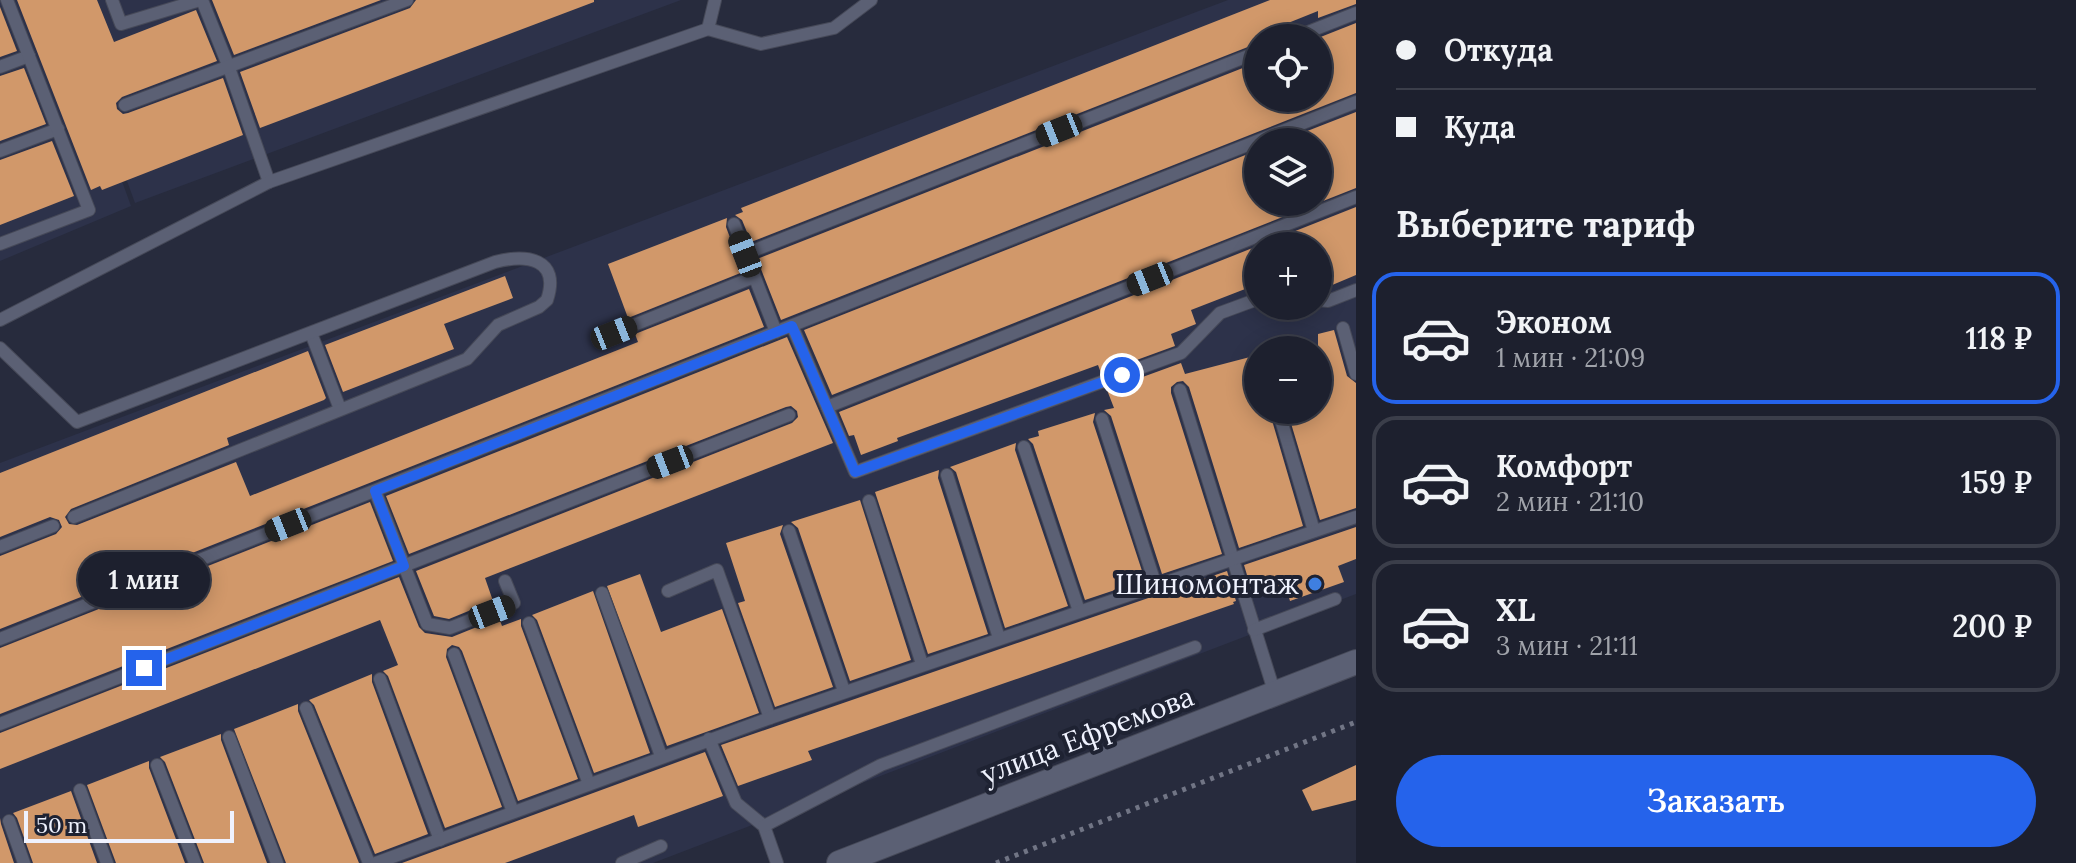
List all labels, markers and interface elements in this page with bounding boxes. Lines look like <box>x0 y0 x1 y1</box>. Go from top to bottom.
map controls <box>1244 24 1332 424</box>
button: locate <box>1244 24 1332 112</box>
text: Откуда <box>1444 31 1553 69</box>
text: Куда <box>1444 108 1516 146</box>
car <box>1032 110 1086 150</box>
button: layers <box>1244 128 1332 216</box>
text: Выберите тариф <box>1396 201 1695 247</box>
car <box>725 227 765 281</box>
button: + <box>1244 232 1332 320</box>
car <box>1123 259 1177 299</box>
icon: car <box>1400 302 1472 374</box>
text: Эконом <box>1496 303 1612 341</box>
car <box>587 313 641 353</box>
text: 118 ₽ <box>1965 319 2032 357</box>
button: − <box>1244 336 1332 424</box>
text: 1 мин · 21:09 <box>1496 341 1645 374</box>
route start <box>1104 357 1140 393</box>
car <box>643 442 697 482</box>
icon: car <box>1400 446 1472 518</box>
text: Комфорт <box>1496 447 1632 485</box>
text: 159 ₽ <box>1961 463 2032 501</box>
text: 2 мин · 21:10 <box>1496 485 1644 518</box>
car <box>261 505 315 545</box>
callout: 1 мин <box>78 552 210 608</box>
text: 1 мин <box>108 563 180 596</box>
place label: Шиномонтаж <box>1115 566 1299 602</box>
marker: Шиномонтаж <box>1306 575 1324 593</box>
icon: car <box>1400 590 1472 662</box>
text: XL <box>1496 591 1535 629</box>
car <box>465 592 519 632</box>
text: 200 ₽ <box>1952 607 2032 645</box>
text: 3 мин · 21:11 <box>1496 629 1638 662</box>
route end <box>126 650 162 686</box>
street label: улица Ефремова <box>975 678 1199 792</box>
button: Заказать <box>1396 755 2036 847</box>
scale bar <box>24 807 234 843</box>
text: 50 m <box>36 811 87 839</box>

